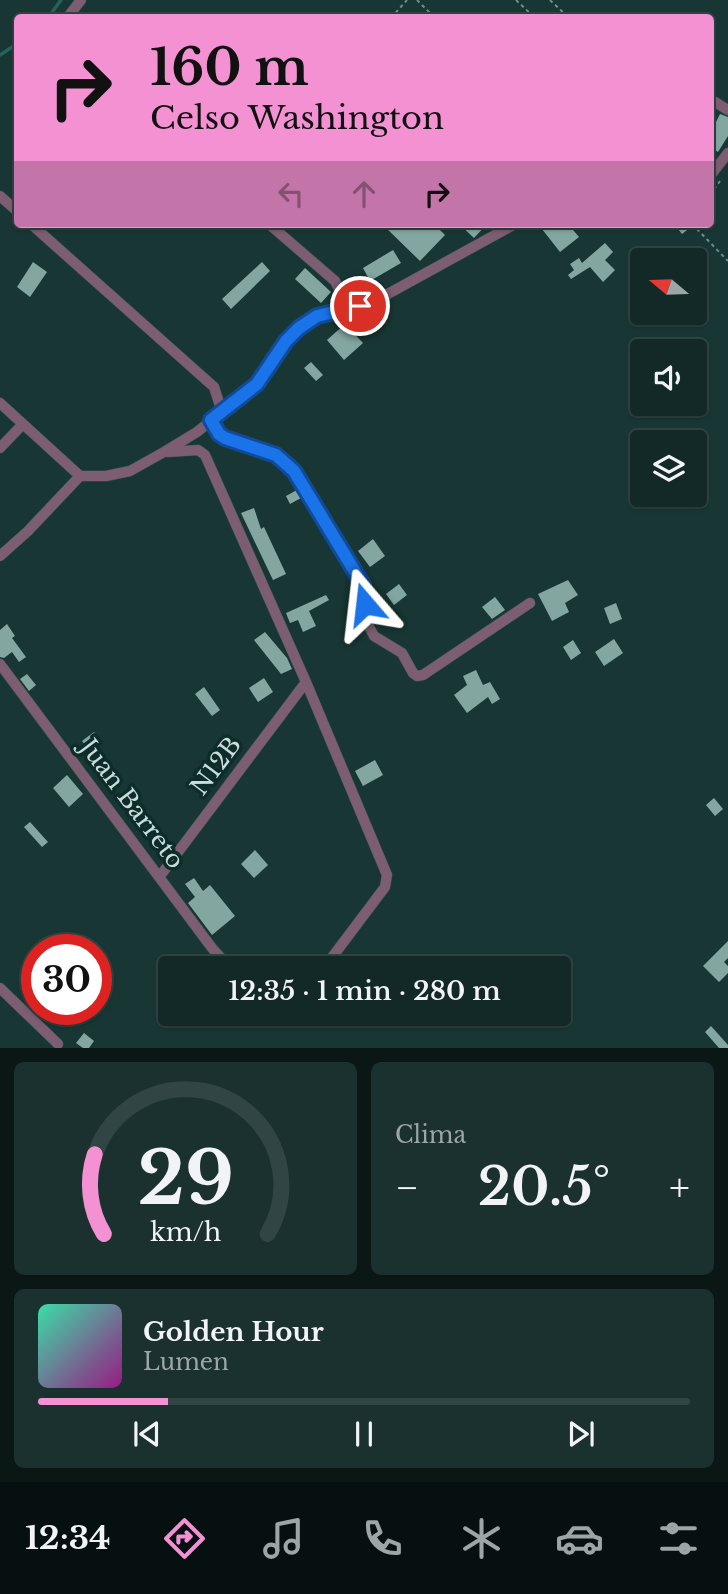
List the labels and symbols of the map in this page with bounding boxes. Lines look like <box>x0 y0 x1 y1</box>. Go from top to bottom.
north arrow <box>630 248 707 326</box>
pin <box>330 276 390 336</box>
position arrow <box>328 567 402 641</box>
street label: Juan Barreto <box>72 731 191 874</box>
street label: N12B <box>184 731 247 801</box>
speed limit sign: 30 <box>21 934 112 1025</box>

